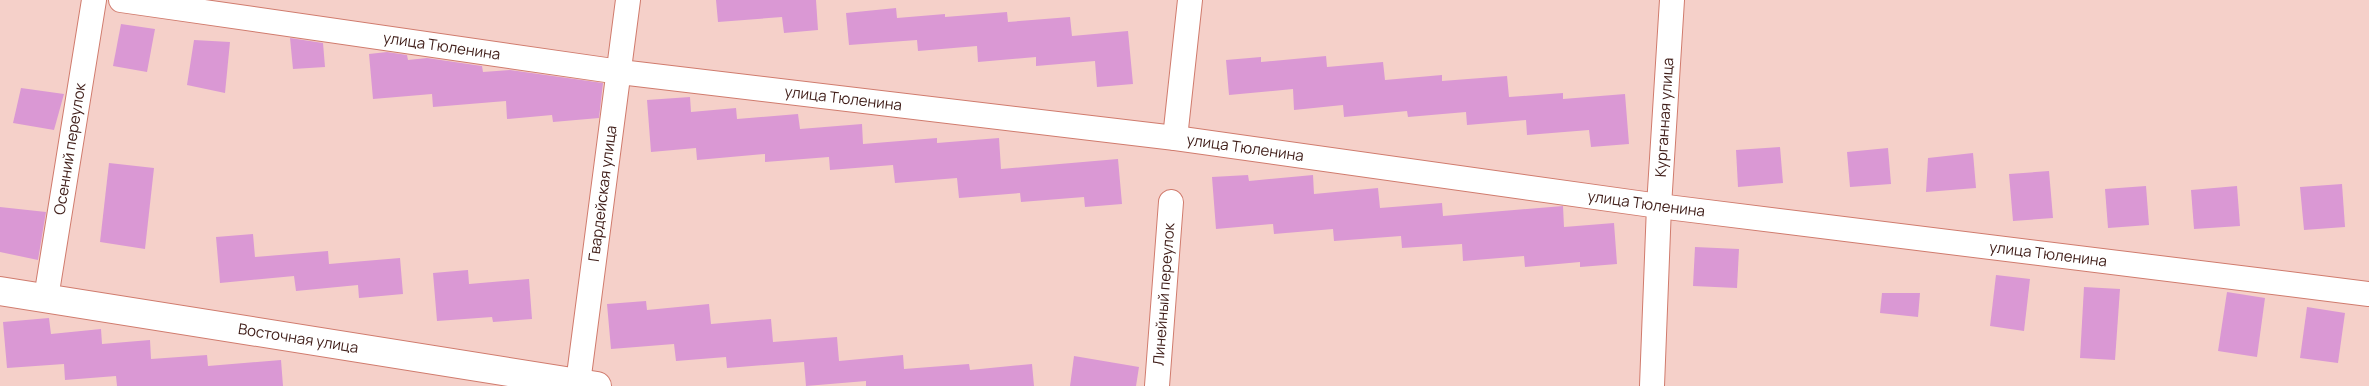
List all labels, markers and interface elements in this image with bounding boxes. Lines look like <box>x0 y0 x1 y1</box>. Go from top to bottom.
street label: улица Тюленина <box>382 27 502 65</box>
street label: Курганная улица <box>1650 57 1678 178</box>
street label: Осенний переулок <box>49 81 91 216</box>
street label: улица Тюленина <box>783 81 903 115</box>
street label: Гвардейская улица <box>583 124 622 263</box>
street label: улица Тюленина <box>1185 129 1305 166</box>
street label: улица Тюленина <box>1586 185 1706 222</box>
street label: Линейный переулок <box>1148 222 1179 366</box>
street label: улица Тюленина <box>1988 236 2108 271</box>
street label: Восточная улица <box>237 318 360 358</box>

